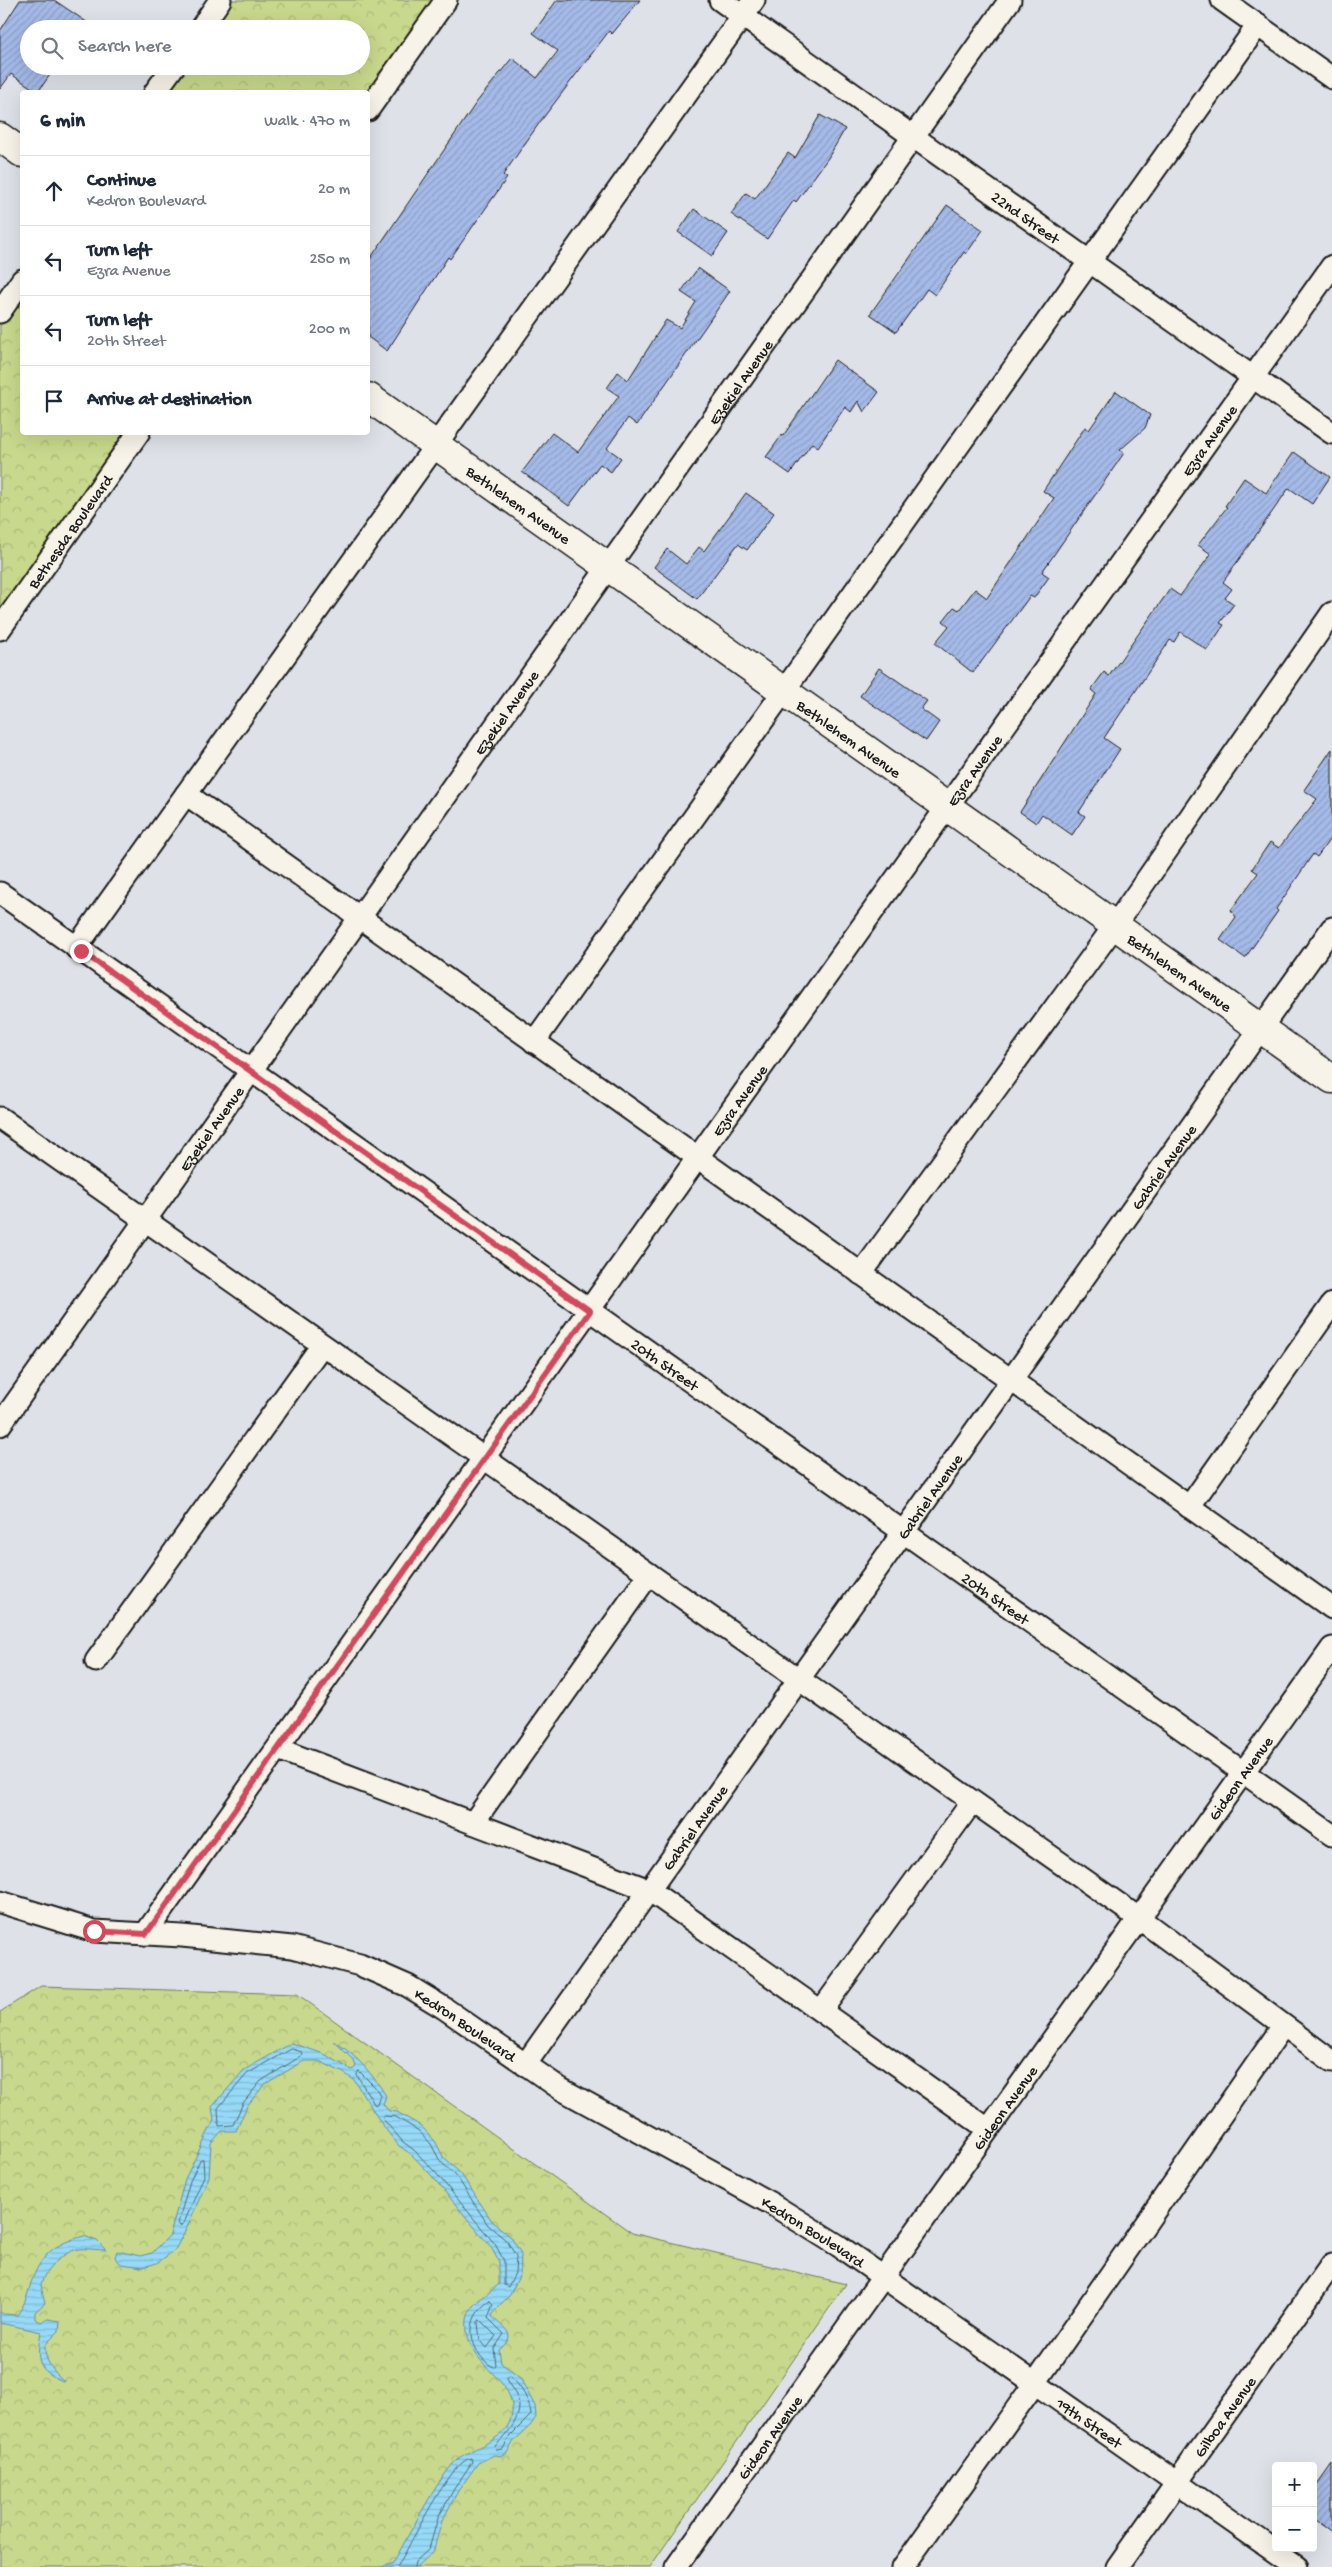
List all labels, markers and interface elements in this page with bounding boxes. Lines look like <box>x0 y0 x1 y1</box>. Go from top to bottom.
search box <box>20 20 370 75</box>
icon: search <box>38 34 66 62</box>
text: Search here <box>78 36 172 59</box>
text: 6 min <box>40 110 85 135</box>
text: Walk · 470 m <box>264 113 350 132</box>
text: Continue <box>87 170 156 193</box>
icon: ahead <box>40 177 68 205</box>
text: 20 m <box>318 181 350 200</box>
street label: 22nd Street <box>986 189 1063 251</box>
text: Kedron Boulevard <box>87 193 206 212</box>
text: Turn left <box>87 240 151 263</box>
icon: left <box>40 247 68 275</box>
text: 250 m <box>310 251 350 270</box>
text: Ezra Avenue <box>87 263 170 282</box>
text: Turn left <box>87 310 151 333</box>
icon: left <box>40 317 68 345</box>
text: 200 m <box>309 321 350 340</box>
text: 20th Street <box>87 333 166 352</box>
street label: Ezekiel Avenue <box>706 337 779 430</box>
icon: arrive <box>40 387 68 415</box>
text: Arrive at destination <box>87 389 251 412</box>
street label: Ezra Avenue <box>1179 402 1244 481</box>
street label: Bethlehem Avenue <box>460 463 574 551</box>
street label: Bethesda Boulevard <box>25 471 120 594</box>
street label: Ezekiel Avenue <box>472 667 545 760</box>
street label: Bethlehem Avenue <box>791 697 904 784</box>
street label: Ezra Avenue <box>944 732 1009 811</box>
street label: Bethlehem Avenue <box>1122 931 1235 1018</box>
route end <box>70 940 93 963</box>
street label: Ezra Avenue <box>710 1062 774 1141</box>
street label: Ezekiel Avenue <box>177 1083 250 1176</box>
street label: Gabriel Avenue <box>1129 1121 1203 1215</box>
street label: 20th Street <box>626 1336 702 1398</box>
street label: Gabriel Avenue <box>895 1451 969 1544</box>
street label: 20th Street <box>957 1570 1033 1632</box>
street label: Gideon Avenue <box>1206 1733 1279 1825</box>
street label: Gabriel Avenue <box>660 1782 734 1875</box>
route start <box>83 1920 106 1943</box>
street label: Kedron Boulevard <box>410 1986 520 2069</box>
street label: Gideon Avenue <box>971 2063 1044 2155</box>
street label: Kedron Boulevard <box>757 2194 868 2275</box>
street label: Gilboa Avenue <box>1192 2373 1262 2462</box>
street label: Gideon Avenue <box>735 2392 809 2485</box>
street label: 19th Street <box>1050 2394 1126 2455</box>
map controls <box>1272 2462 1317 2552</box>
button: + <box>1272 2462 1317 2507</box>
button: − <box>1272 2507 1317 2552</box>

